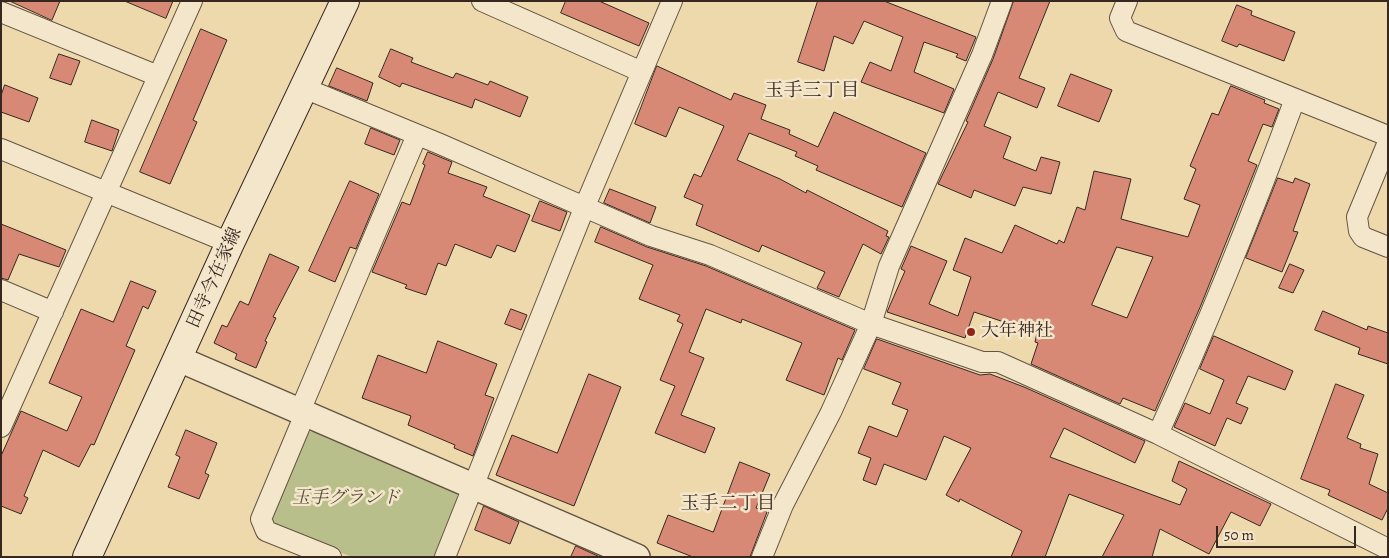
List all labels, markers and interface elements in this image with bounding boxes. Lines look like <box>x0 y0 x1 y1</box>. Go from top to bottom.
district label: 玉手三丁目 <box>765 80 859 102</box>
street label: 田寺今在家線 <box>183 224 247 332</box>
place label: 大年神社 <box>981 321 1053 343</box>
marker: 大年神社 <box>965 326 977 338</box>
park label: 玉手グランド <box>292 488 400 510</box>
district label: 玉手二丁目 <box>681 493 775 515</box>
scale bar <box>1219 516 1359 548</box>
text: 50 m <box>1224 525 1254 545</box>

